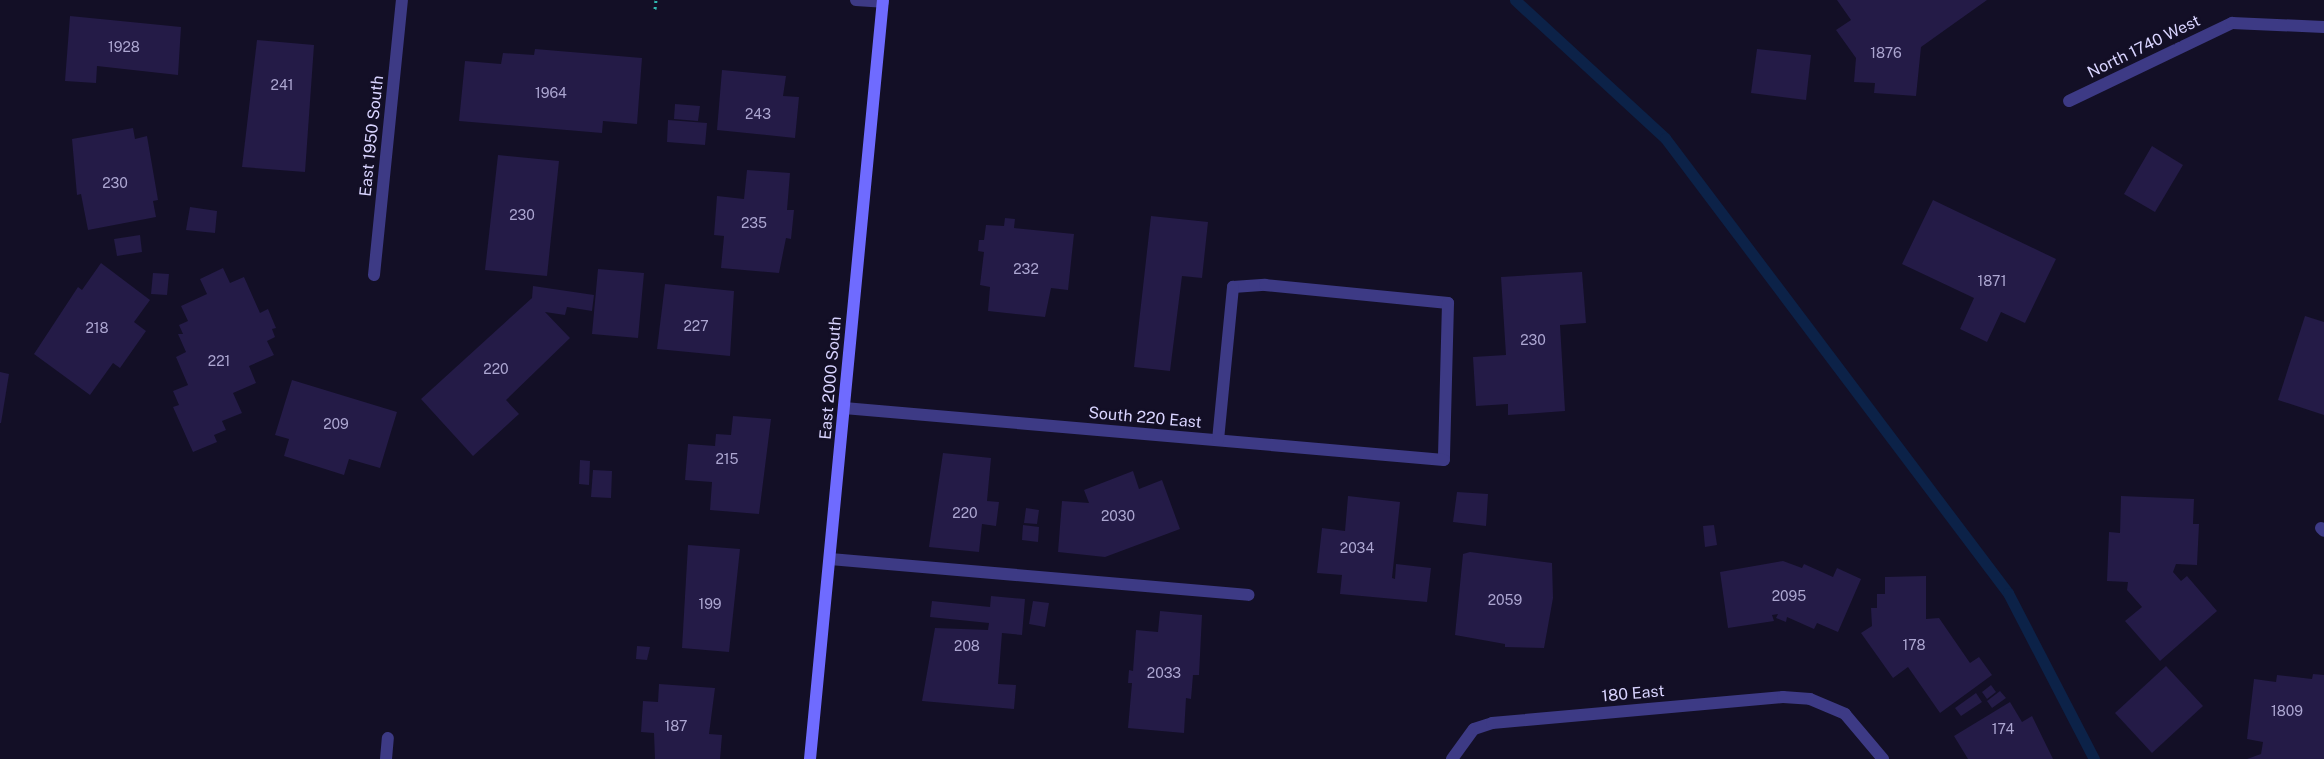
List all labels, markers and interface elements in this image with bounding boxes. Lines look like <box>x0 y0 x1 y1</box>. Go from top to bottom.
street label: North 1740 West <box>2084 11 2204 83</box>
house number: 1928 <box>108 39 140 55</box>
house number: 1876 <box>1870 45 1902 61</box>
street label: East 1950 South <box>356 75 388 197</box>
house number: 241 <box>271 77 293 93</box>
house number: 1964 <box>535 85 567 101</box>
house number: 243 <box>745 106 771 122</box>
house number: 230 <box>102 175 128 191</box>
house number: 230 <box>509 207 535 223</box>
house number: 235 <box>741 215 767 231</box>
house number: 232 <box>1013 261 1039 277</box>
house number: 1871 <box>1978 273 2006 289</box>
street label: East 2000 South <box>816 316 846 440</box>
house number: 227 <box>683 318 709 334</box>
house number: 218 <box>85 320 109 336</box>
house number: 230 <box>1520 332 1546 348</box>
house number: 221 <box>208 353 230 369</box>
house number: 220 <box>483 361 509 377</box>
street label: South 220 East <box>1087 403 1203 433</box>
house number: 209 <box>323 416 349 432</box>
house number: 215 <box>715 451 739 467</box>
house number: 220 <box>952 505 978 521</box>
house number: 2030 <box>1101 508 1135 524</box>
house number: 2034 <box>1340 540 1374 556</box>
house number: 2095 <box>1772 588 1806 604</box>
house number: 2059 <box>1488 592 1522 608</box>
house number: 199 <box>698 596 722 612</box>
house number: 178 <box>1903 637 1925 653</box>
house number: 208 <box>954 638 980 654</box>
house number: 2033 <box>1147 665 1181 681</box>
street label: 180 East <box>1601 682 1665 706</box>
house number: 1809 <box>2271 703 2303 719</box>
house number: 187 <box>665 718 687 734</box>
house number: 174 <box>1992 721 2014 737</box>

